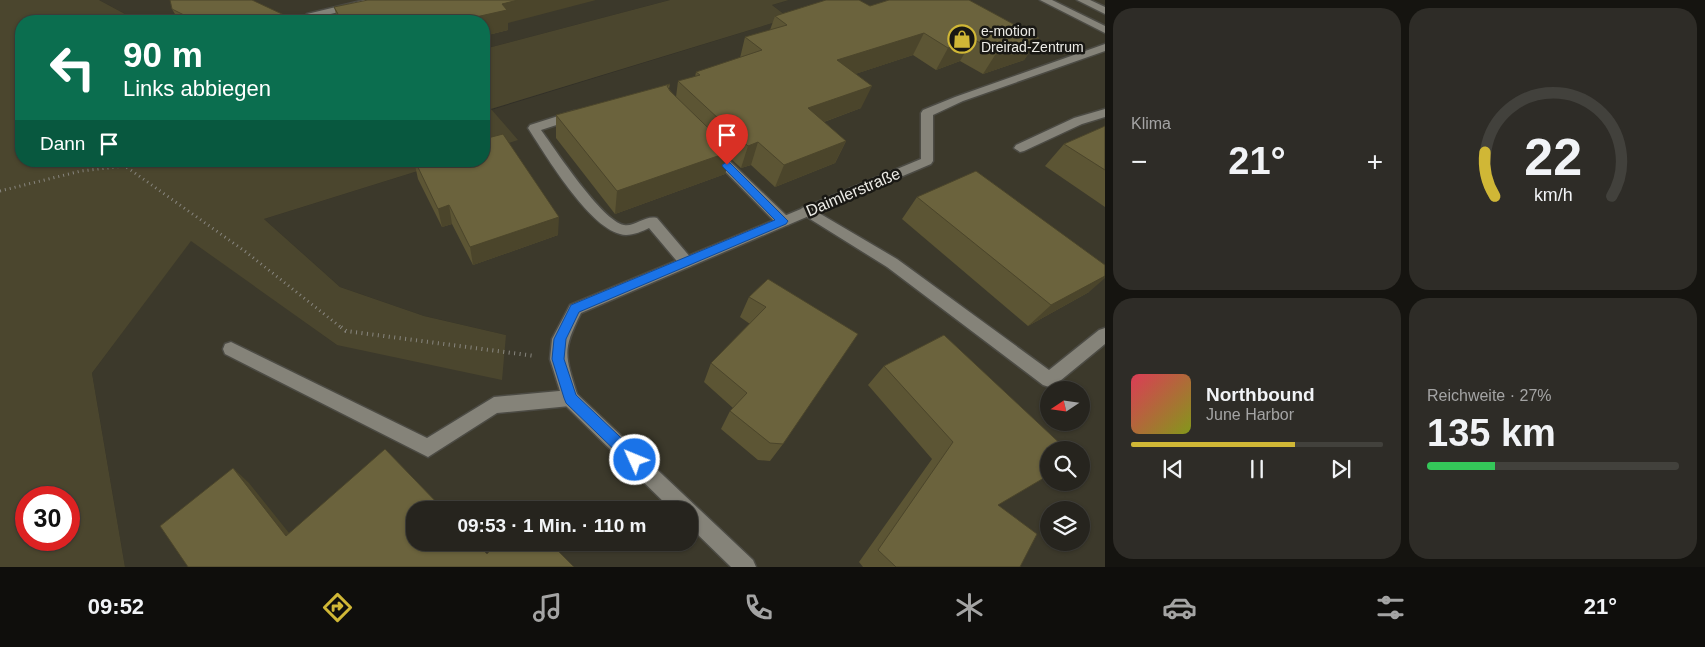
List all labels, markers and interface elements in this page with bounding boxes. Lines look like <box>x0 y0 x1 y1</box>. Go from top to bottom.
place label: e-motion Dreirad-Zentrum <box>981 23 1084 55</box>
shop icon: e-motion Dreirad-Zentrum <box>947 24 977 54</box>
icon: left <box>40 35 105 100</box>
text: 90 m <box>123 35 203 74</box>
text: Links abbiegen <box>123 76 271 101</box>
pin <box>706 114 748 165</box>
text: Klima <box>1131 115 1171 132</box>
icon: arrive <box>713 121 741 149</box>
text: 22 <box>1524 128 1582 186</box>
icon: arrive <box>95 130 123 158</box>
text: Dann <box>40 133 85 154</box>
text: 21° <box>1228 140 1286 182</box>
text: − <box>1131 146 1147 177</box>
text: + <box>1367 146 1383 177</box>
street label: Daimlerstraße <box>803 165 903 219</box>
text: km/h <box>1534 185 1572 205</box>
north arrow <box>1040 381 1090 431</box>
map controls <box>1040 381 1090 551</box>
text: Northbound <box>1206 384 1315 405</box>
text: Reichweite · 27% <box>1427 387 1552 404</box>
text: June Harbor <box>1206 406 1294 423</box>
text: 135 km <box>1427 412 1556 454</box>
position arrow <box>608 433 660 485</box>
button: search <box>1040 441 1090 491</box>
icon: previous <box>1159 455 1187 483</box>
icon: pause <box>1243 455 1271 483</box>
icon: next <box>1327 455 1355 483</box>
speed limit sign: 30 <box>15 486 80 551</box>
button: layers <box>1040 501 1090 551</box>
text: 09:53 · 1 Min. · 110 m <box>457 515 647 536</box>
icon: directions <box>320 590 355 625</box>
icon: music <box>530 590 565 625</box>
icon: phone <box>741 590 776 625</box>
icon: climate <box>952 590 987 625</box>
icon: car <box>1162 590 1197 625</box>
icon: filters <box>1373 590 1408 625</box>
text: 09:52 <box>88 594 144 619</box>
text: 21° <box>1584 594 1617 619</box>

